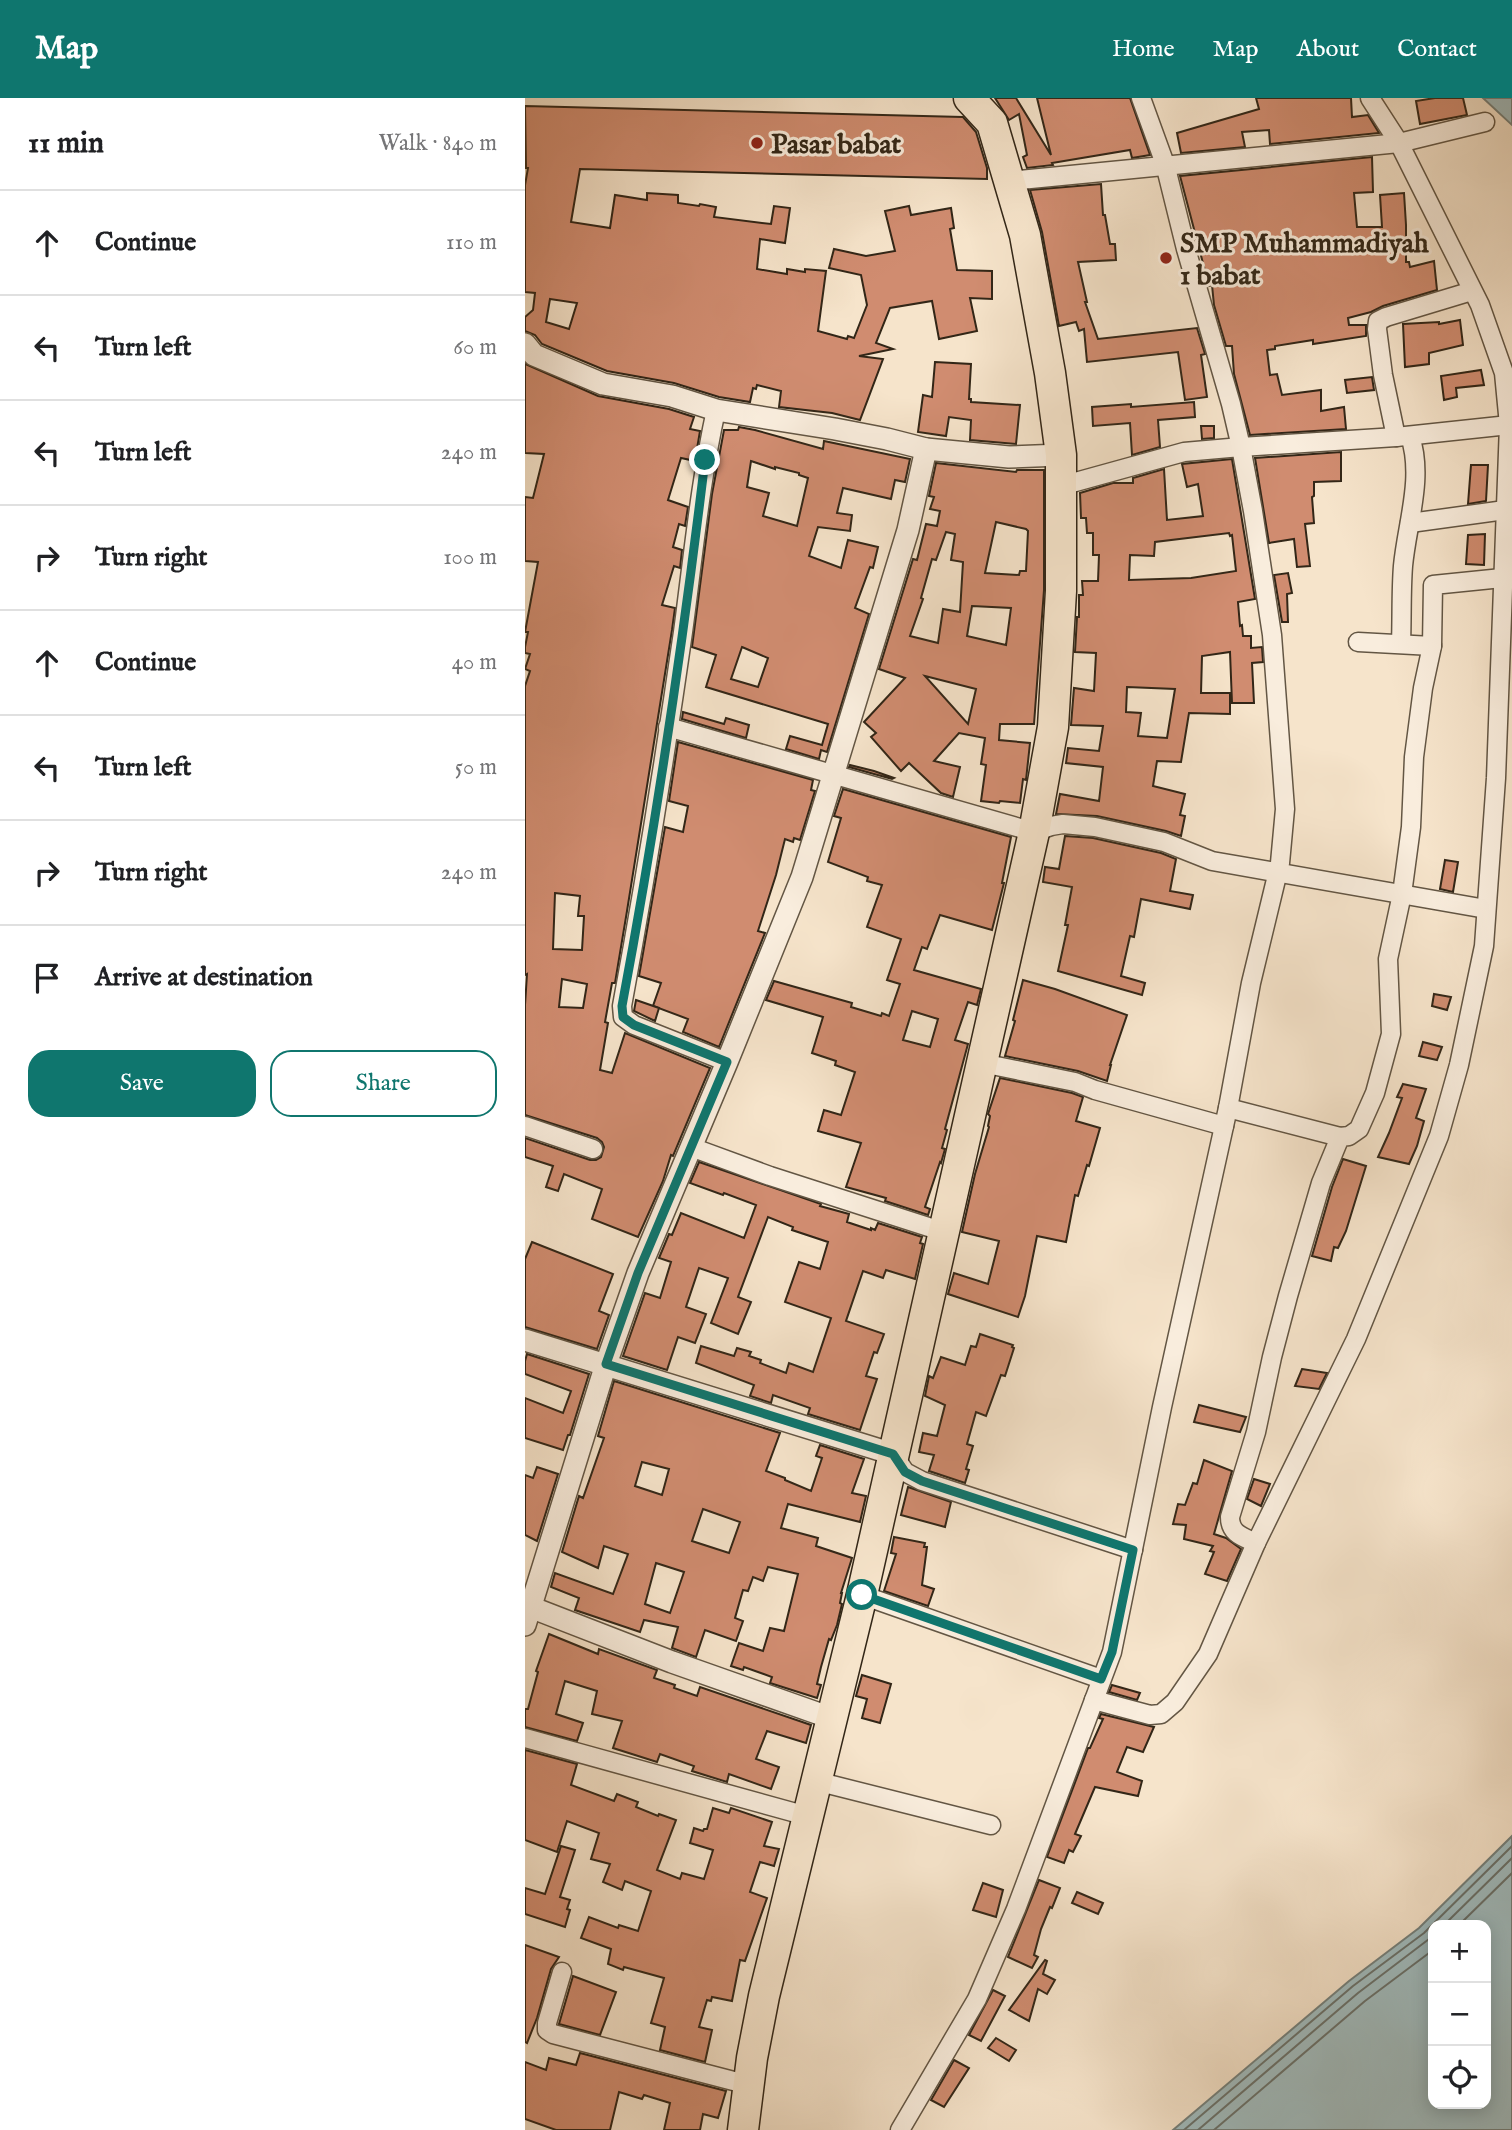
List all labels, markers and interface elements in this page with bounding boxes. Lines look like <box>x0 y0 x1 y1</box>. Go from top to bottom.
text: Map <box>35 28 98 70</box>
text: Home <box>1112 34 1175 65</box>
text: Map <box>1213 34 1259 65</box>
text: About <box>1297 34 1359 65</box>
text: Contact <box>1397 34 1477 65</box>
text: 11 min <box>28 125 104 163</box>
place label: Pasar babat <box>771 128 902 163</box>
text: Walk · 840 m <box>378 129 497 158</box>
marker: Pasar babat <box>749 135 765 151</box>
icon: ahead <box>28 224 66 262</box>
text: Continue <box>95 226 196 259</box>
place label: SMP Muhammadiyah 1 babat <box>1180 227 1430 294</box>
text: 110 m <box>446 228 497 257</box>
marker: SMP Muhammadiyah 1 babat <box>1158 250 1174 266</box>
icon: left <box>28 329 66 367</box>
text: Turn left <box>95 331 192 364</box>
text: 60 m <box>453 333 497 362</box>
icon: left <box>28 434 66 472</box>
text: Turn left <box>95 436 192 469</box>
text: 240 m <box>441 438 497 467</box>
route end <box>689 444 720 475</box>
icon: right <box>28 539 66 577</box>
text: Turn right <box>95 541 208 574</box>
text: 100 m <box>443 543 497 572</box>
icon: ahead <box>28 644 66 682</box>
text: Continue <box>95 646 196 679</box>
text: 40 m <box>452 648 497 677</box>
icon: left <box>28 749 66 787</box>
text: Turn left <box>95 751 192 784</box>
text: 50 m <box>455 753 497 782</box>
icon: right <box>28 854 66 892</box>
text: Turn right <box>95 856 208 889</box>
text: 240 m <box>441 858 497 887</box>
icon: arrive <box>28 959 66 997</box>
text: Arrive at destination <box>95 961 313 994</box>
button: Save <box>28 1050 256 1117</box>
button: Share <box>270 1050 497 1117</box>
route start <box>846 1579 877 1610</box>
map controls <box>1428 1920 1491 2109</box>
button: + <box>1428 1920 1491 1983</box>
button: − <box>1428 1983 1491 2046</box>
button: locate <box>1428 2046 1491 2109</box>

